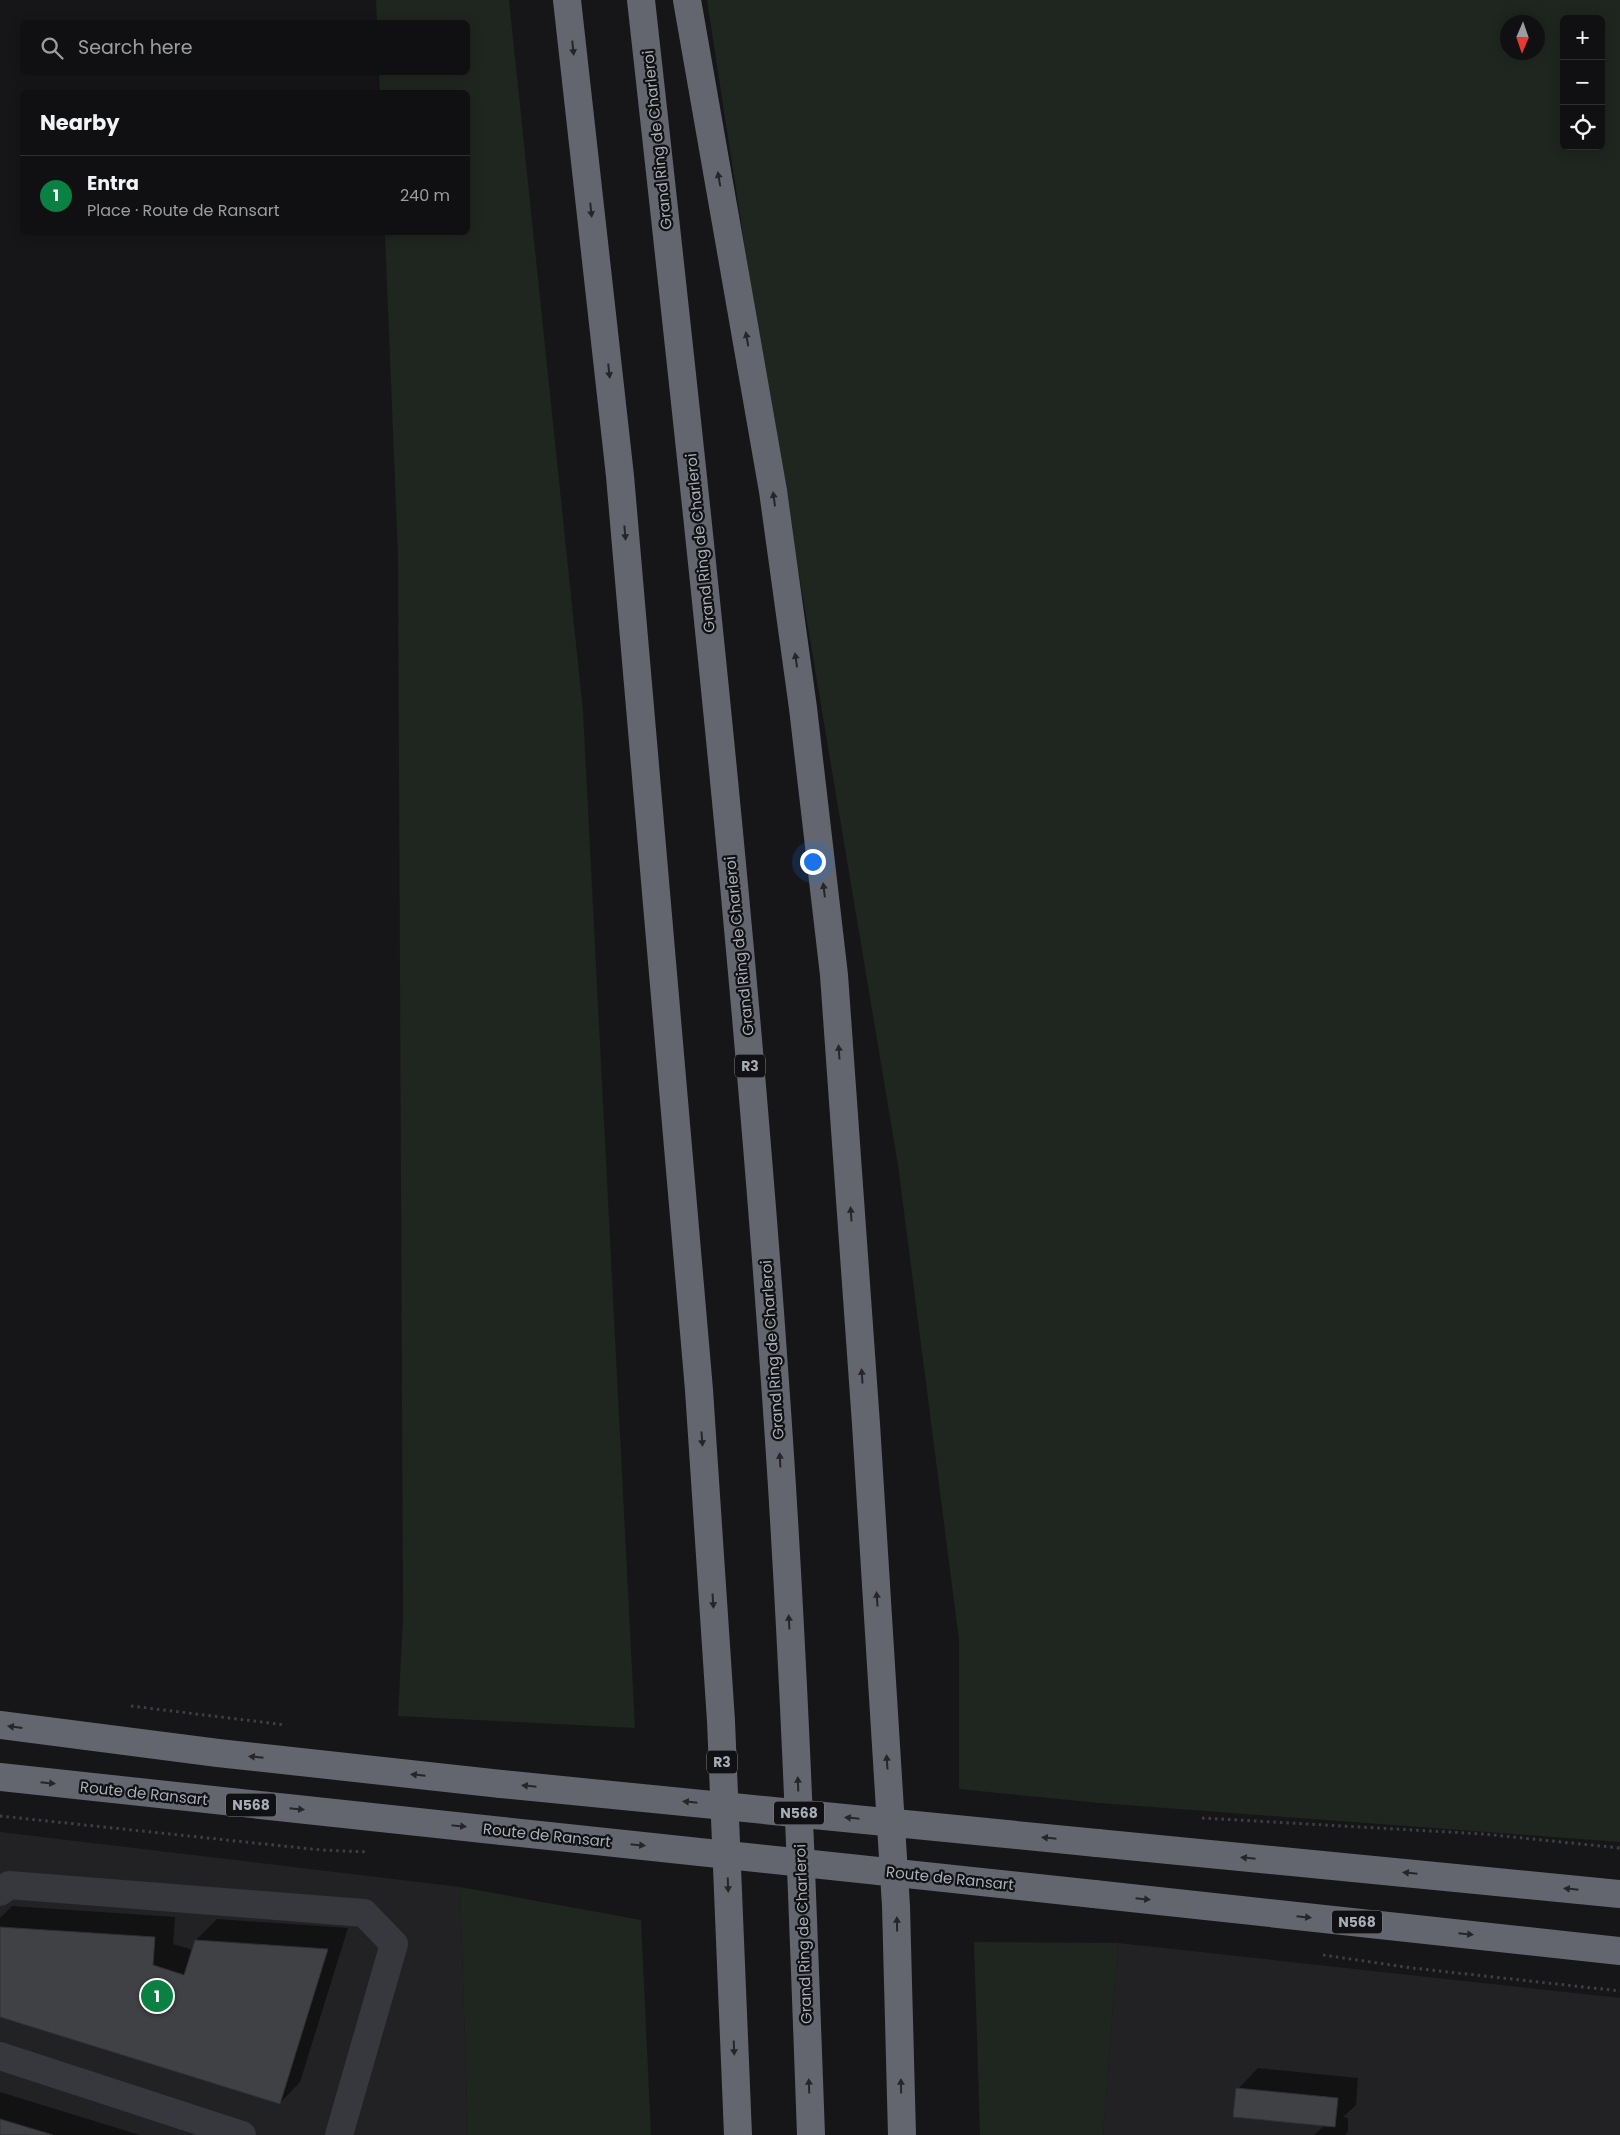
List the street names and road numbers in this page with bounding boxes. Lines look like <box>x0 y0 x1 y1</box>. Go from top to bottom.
street label: Grand Ring de Charleroi <box>637 49 677 231</box>
street label: Grand Ring de Charleroi <box>680 452 720 634</box>
street label: Grand Ring de Charleroi <box>719 855 759 1037</box>
road number: R3 <box>735 1054 765 1078</box>
street label: Grand Ring de Charleroi <box>755 1260 789 1440</box>
road number: R3 <box>707 1750 737 1774</box>
street label: Route de Ransart <box>79 1776 209 1810</box>
road number: N568 <box>226 1794 276 1816</box>
road number: N568 <box>774 1802 824 1825</box>
street label: Route de Ransart <box>482 1818 612 1852</box>
street label: Grand Ring de Charleroi <box>789 1844 817 2024</box>
street label: Route de Ransart <box>885 1861 1015 1895</box>
road number: N568 <box>1332 1910 1382 1934</box>

